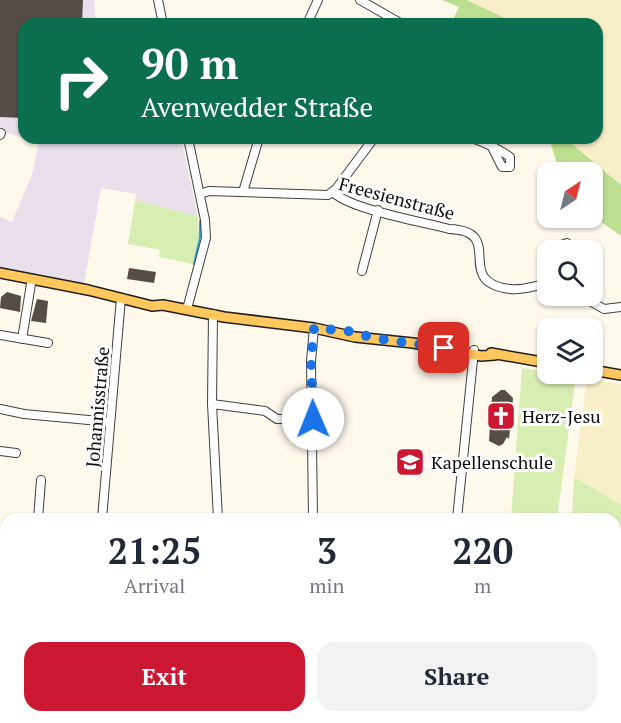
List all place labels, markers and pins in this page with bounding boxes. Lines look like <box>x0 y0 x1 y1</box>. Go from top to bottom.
pin <box>418 322 469 373</box>
church icon: Herz-Jesu <box>485 400 517 432</box>
place label: Herz-Jesu <box>522 404 601 428</box>
school or university icon: Kapellenschule <box>394 446 426 478</box>
place label: Kapellenschule <box>431 450 553 474</box>

